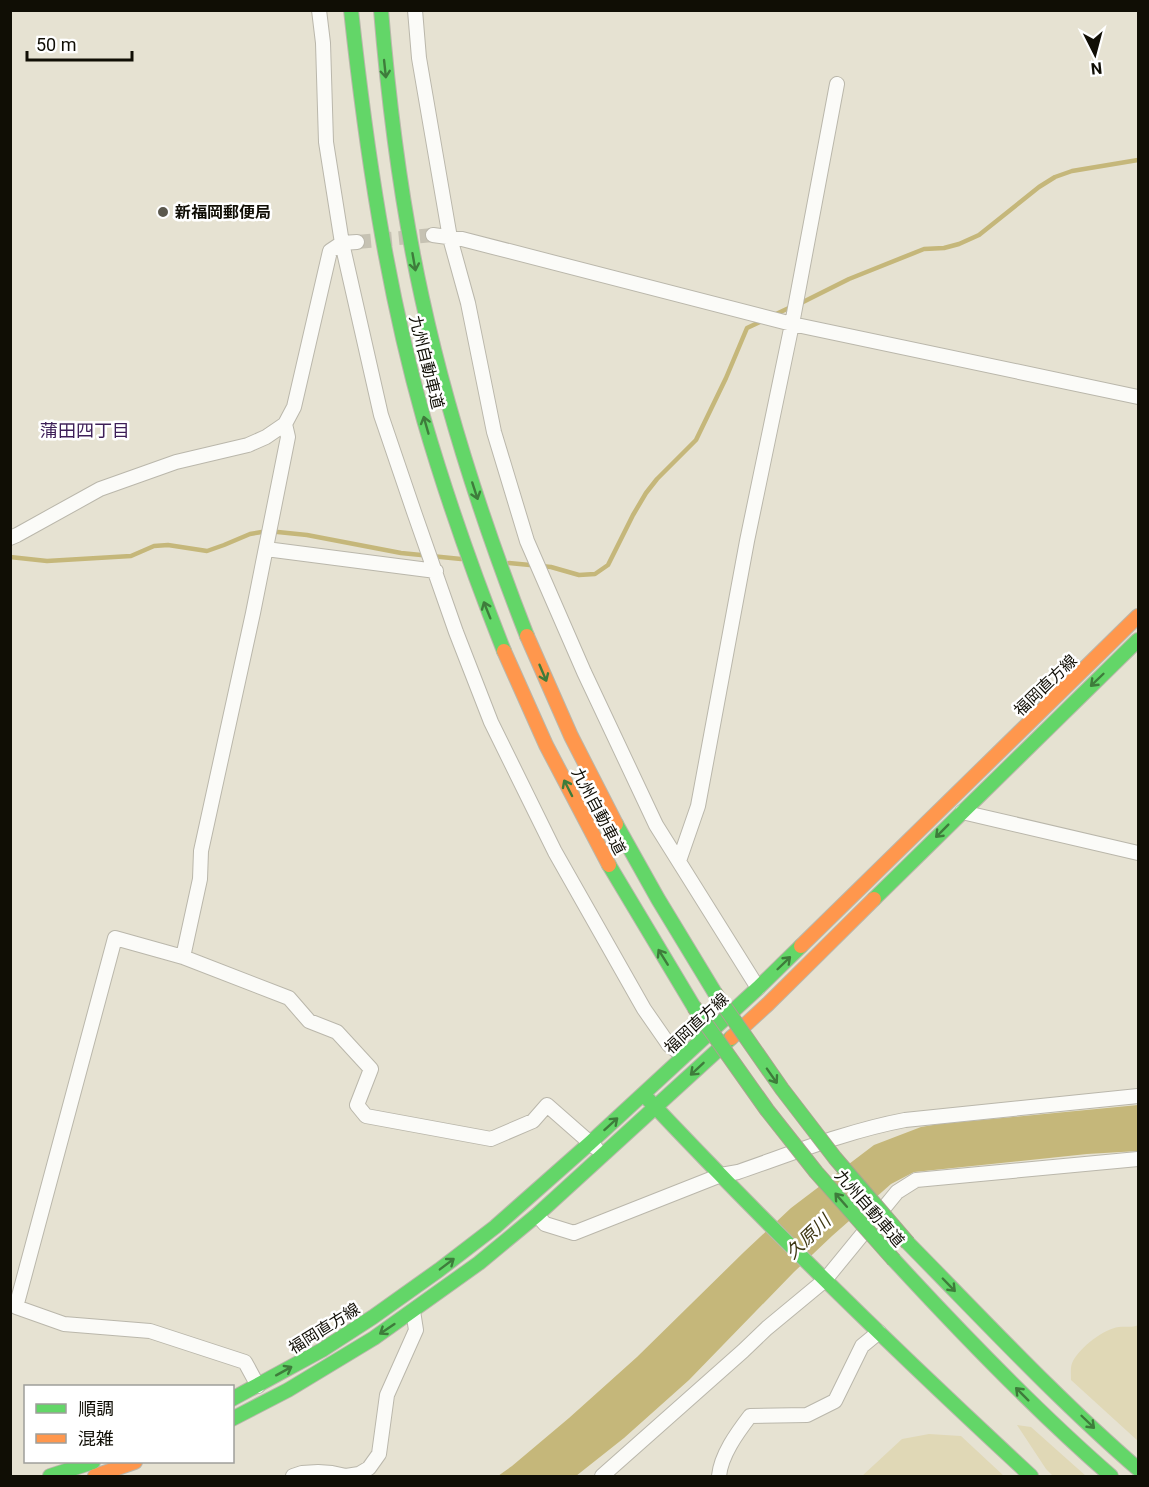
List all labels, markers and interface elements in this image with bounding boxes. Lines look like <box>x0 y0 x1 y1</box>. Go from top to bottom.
scale bar <box>27 24 132 62</box>
north arrow <box>1065 24 1125 84</box>
text: 50 m <box>36 34 76 55</box>
one-way arrow <box>380 58 391 78</box>
text: N <box>1090 58 1103 78</box>
place label: 新福岡郵便局 <box>175 203 271 222</box>
marker: 新福岡郵便局 <box>156 205 170 219</box>
one-way arrow <box>409 251 420 271</box>
street label: 九州自動車道 <box>406 313 447 411</box>
one-way arrow <box>420 416 431 435</box>
district label: 蒲田四丁目 <box>40 420 130 441</box>
one-way arrow <box>470 481 481 500</box>
one-way arrow <box>481 601 492 620</box>
street label: 福岡直方線 <box>1010 651 1081 720</box>
one-way arrow <box>538 663 549 682</box>
one-way arrow <box>1089 673 1104 688</box>
street label: 九州自動車道 <box>568 764 629 858</box>
one-way arrow <box>561 779 573 797</box>
one-way arrow <box>935 824 950 839</box>
one-way arrow <box>657 949 669 966</box>
one-way arrow <box>777 955 792 970</box>
street label: 福岡直方線 <box>661 989 732 1058</box>
one-way arrow <box>689 1062 704 1076</box>
one-way arrow <box>766 1067 778 1083</box>
one-way arrow <box>603 1117 618 1131</box>
street label: 九州自動車道 <box>831 1166 908 1251</box>
one-way arrow <box>834 1193 848 1208</box>
water label: 久原川 <box>781 1209 836 1263</box>
one-way arrow <box>438 1258 454 1271</box>
one-way arrow <box>942 1278 956 1293</box>
street label: 福岡直方線 <box>285 1299 363 1358</box>
one-way arrow <box>379 1323 395 1335</box>
one-way arrow <box>275 1365 292 1377</box>
legend <box>24 1385 234 1463</box>
one-way arrow <box>1014 1386 1029 1401</box>
text: 順調 <box>78 1398 114 1419</box>
one-way arrow <box>1080 1415 1095 1430</box>
text: 混雑 <box>78 1428 114 1449</box>

